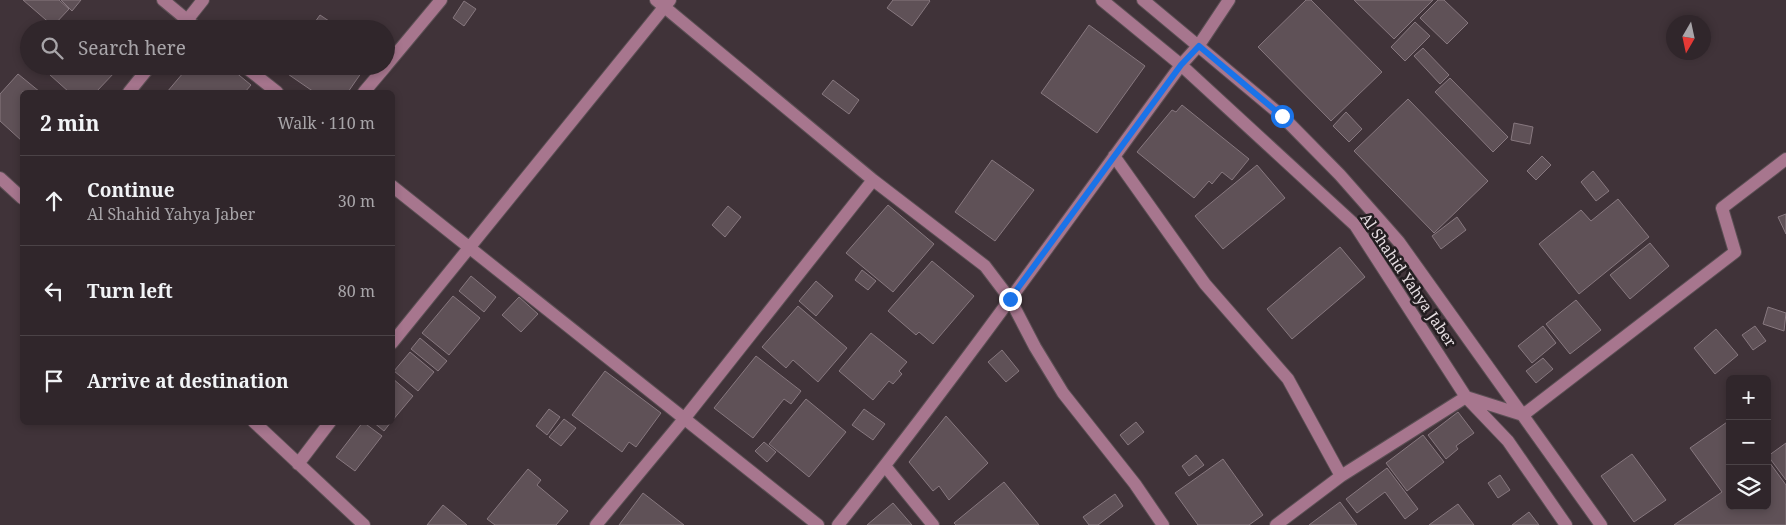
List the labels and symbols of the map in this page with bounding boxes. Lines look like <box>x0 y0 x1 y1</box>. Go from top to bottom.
north arrow <box>1666 15 1711 60</box>
route start <box>1271 105 1294 128</box>
street label: Al Shahid Yahya Jaber <box>1356 208 1461 350</box>
route end <box>999 288 1022 311</box>

